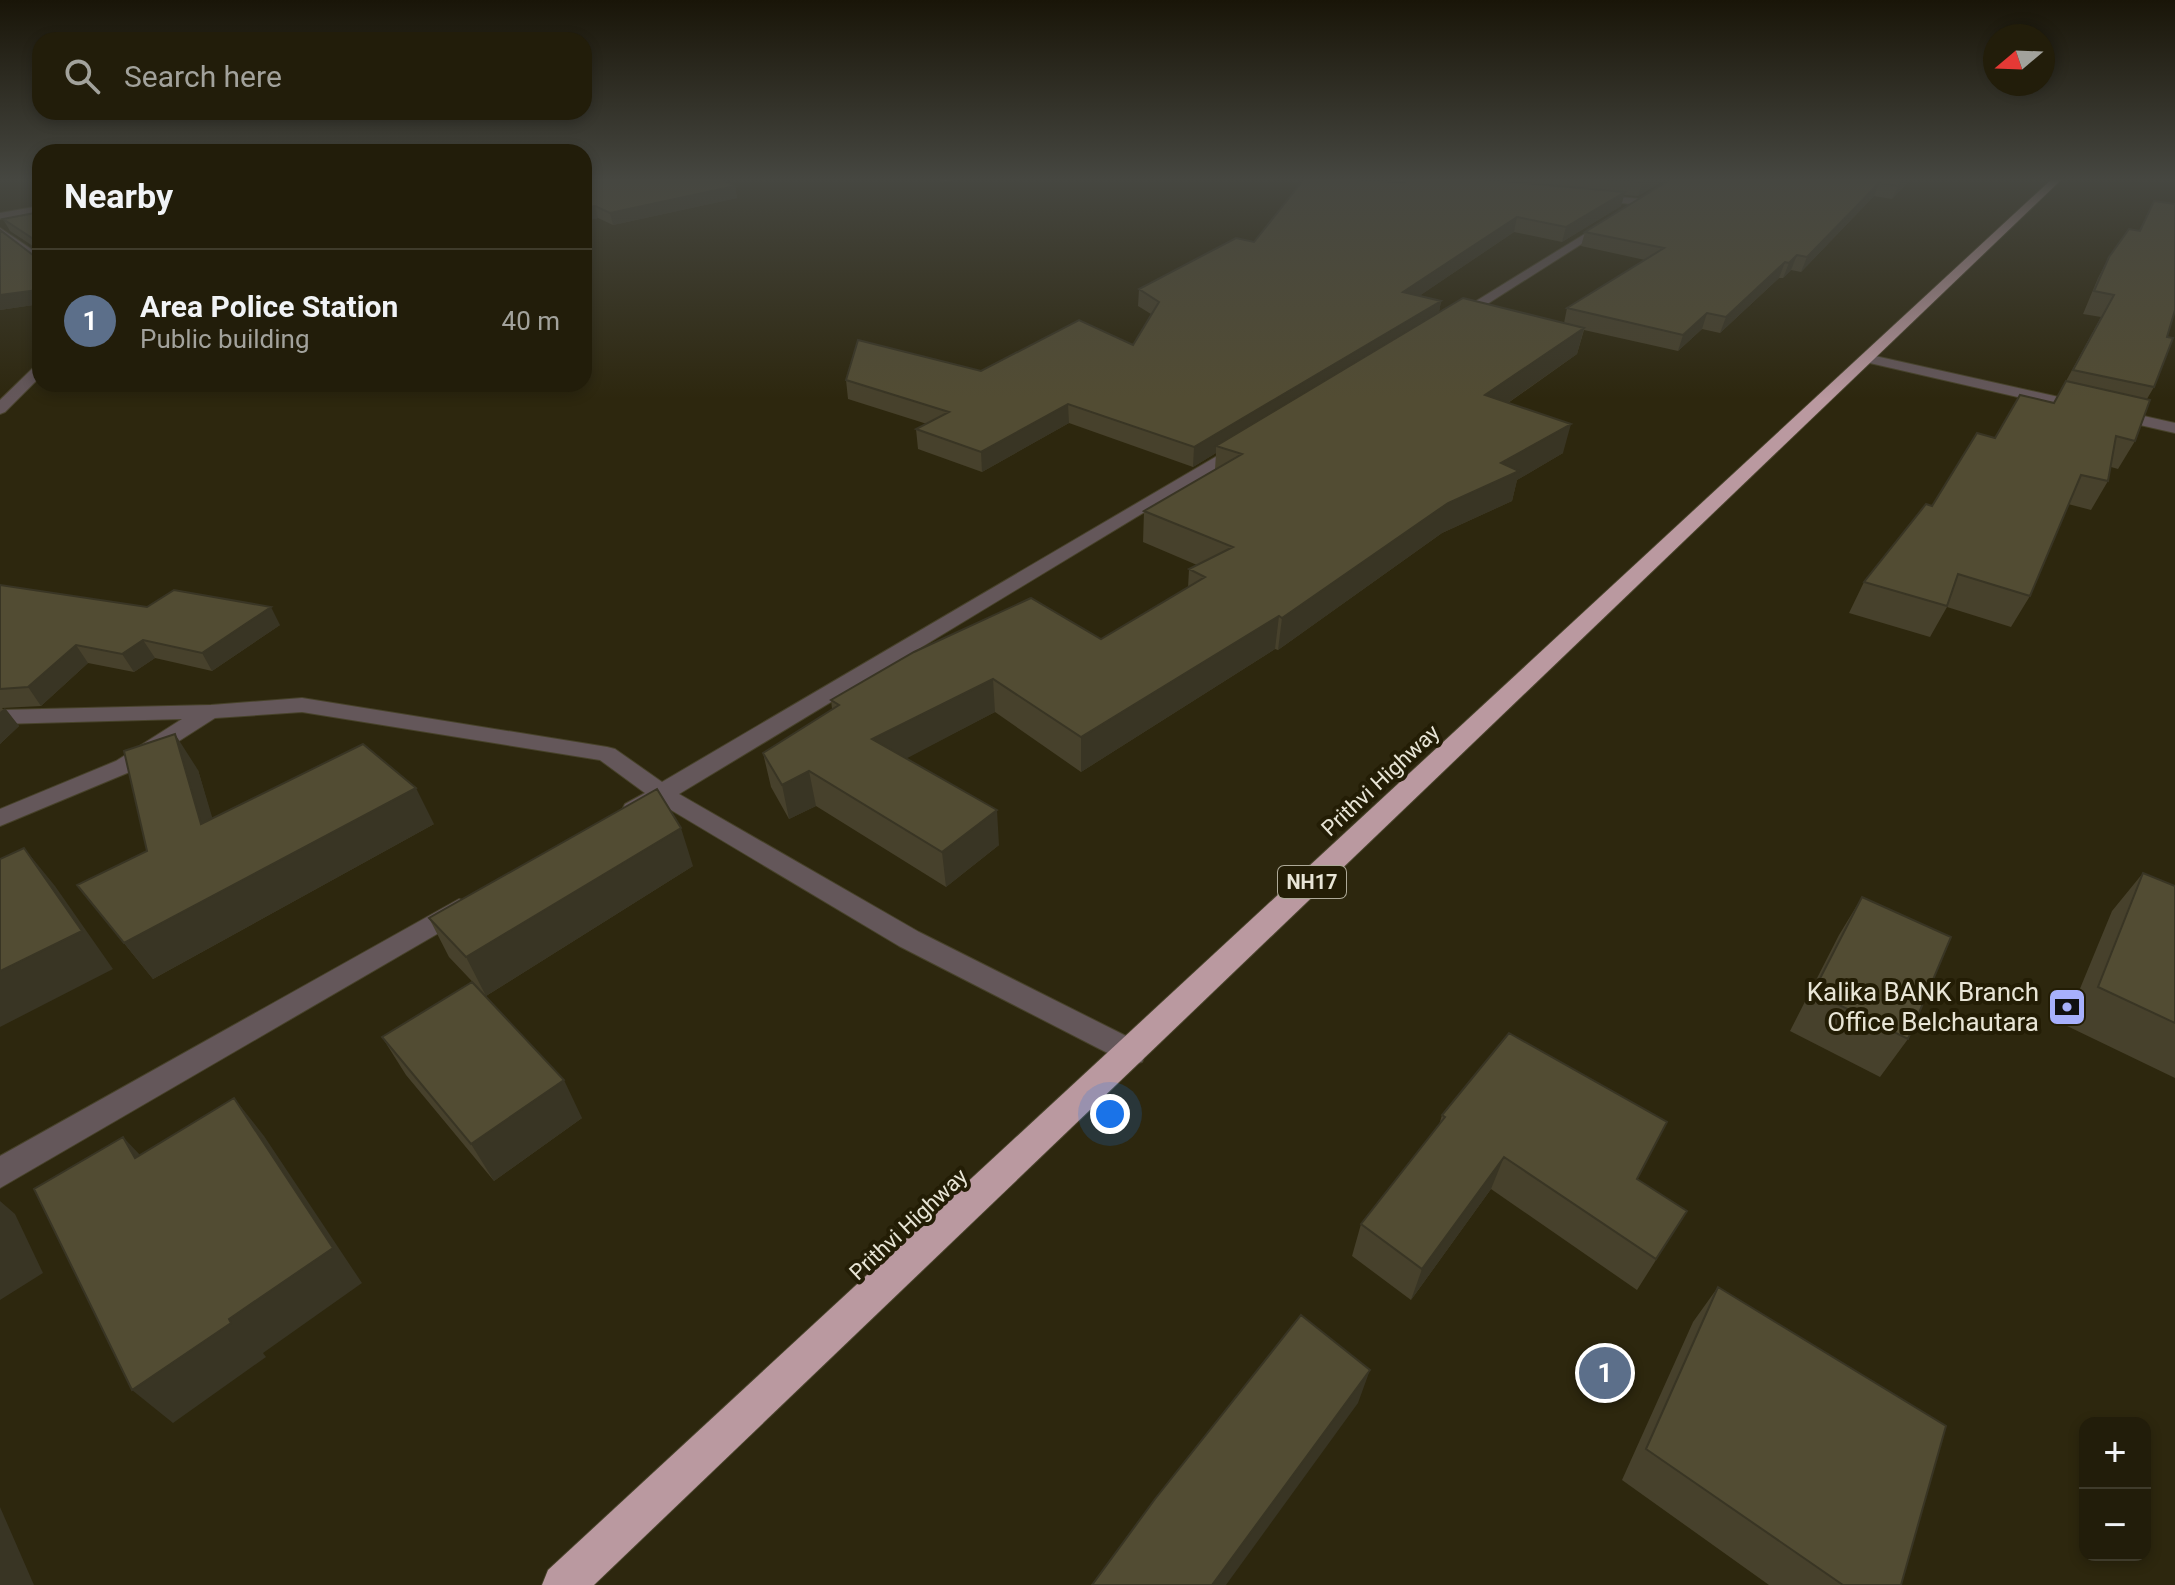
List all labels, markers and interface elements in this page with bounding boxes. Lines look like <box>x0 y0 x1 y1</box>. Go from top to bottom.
north arrow <box>1983 24 2055 96</box>
search box <box>32 32 592 120</box>
icon: search <box>60 54 104 98</box>
text: Search here <box>124 59 282 94</box>
text: Nearby <box>64 176 173 216</box>
text: Area Police Station <box>140 289 398 324</box>
text: 1 <box>83 306 97 336</box>
text: 40 m <box>502 306 560 336</box>
text: Public building <box>140 324 310 354</box>
street label: Prithvi Highway <box>1316 719 1445 841</box>
road number: NH17 <box>1278 866 1346 898</box>
place label: Kalika BANK Branch Office Belchautara <box>1807 977 2039 1037</box>
bank icon: Kalika BANK Branch Office Belchautara <box>2046 986 2088 1028</box>
your location <box>1090 1094 1130 1134</box>
street label: Prithvi Highway <box>844 1163 973 1285</box>
pin: 1 <box>1579 1343 1631 1403</box>
map controls <box>2079 1417 2151 1561</box>
button: + <box>2079 1417 2151 1489</box>
button: − <box>2079 1489 2151 1561</box>

